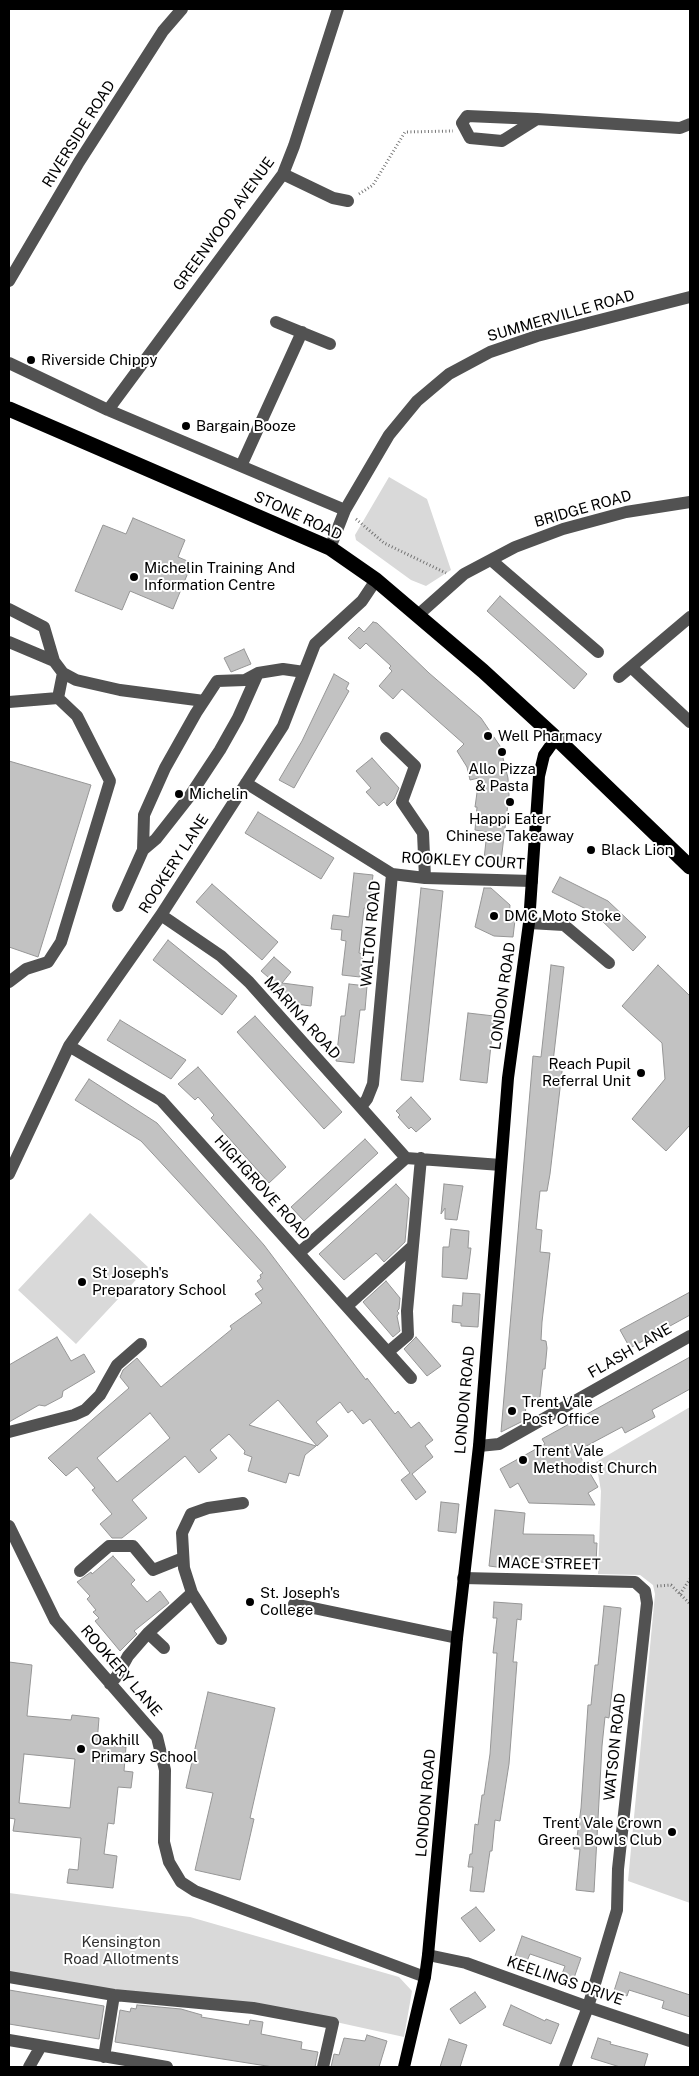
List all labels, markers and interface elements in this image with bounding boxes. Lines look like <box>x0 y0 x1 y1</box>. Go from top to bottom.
street label: RIVERSIDE ROAD <box>39 77 119 191</box>
street label: GREENWOOD AVENUE <box>169 154 279 294</box>
street label: SUMMERVILLE ROAD <box>485 286 637 346</box>
place label: Riverside Chippy <box>41 351 157 369</box>
marker: Riverside Chippy <box>25 354 37 366</box>
place label: Bargain Booze <box>196 417 296 435</box>
marker: Bargain Booze <box>180 420 192 432</box>
street label: BRIDGE ROAD <box>532 487 634 531</box>
street label: STONE ROAD <box>251 488 345 544</box>
place label: Michelin Training And Information Centre <box>144 559 295 594</box>
marker: Michelin Training And Information Centre <box>128 571 140 583</box>
place label: Well Pharmacy <box>498 727 602 745</box>
marker: Well Pharmacy <box>482 730 494 742</box>
marker: Allo Pizza & Pasta <box>496 746 508 758</box>
place label: Allo Pizza & Pasta <box>468 760 536 795</box>
place label: Michelin <box>189 785 248 803</box>
marker: Michelin <box>173 788 185 800</box>
marker: Happi Eater Chinese Takeaway <box>504 796 516 808</box>
place label: Happi Eater Chinese Takeaway <box>446 810 574 845</box>
street label: ROOKERY LANE <box>135 811 213 917</box>
place label: Black Lion <box>601 841 673 859</box>
marker: Black Lion <box>585 844 597 856</box>
street label: ROOKLEY COURT <box>401 849 525 873</box>
street label: WALTON ROAD <box>357 880 385 988</box>
place label: DMC Moto Stoke <box>504 907 621 925</box>
marker: DMC Moto Stoke <box>488 910 500 922</box>
street label: LONDON ROAD <box>487 941 519 1051</box>
street label: MARINA ROAD <box>260 973 344 1063</box>
place label: Reach Pupil Referral Unit <box>542 1055 631 1090</box>
marker: Reach Pupil Referral Unit <box>635 1067 647 1079</box>
street label: HIGHGROVE ROAD <box>210 1132 314 1244</box>
place label: St Joseph's Preparatory School <box>92 1264 227 1299</box>
marker: St Joseph's Preparatory School <box>76 1276 88 1288</box>
street label: FLASH LANE <box>585 1320 675 1382</box>
street label: LONDON ROAD <box>451 1345 479 1455</box>
place label: Trent Vale Post Office <box>522 1393 599 1428</box>
marker: Trent Vale Post Office <box>506 1405 518 1417</box>
place label: Trent Vale Methodist Church <box>533 1442 657 1477</box>
marker: Trent Vale Methodist Church <box>517 1454 529 1466</box>
street label: MACE STREET <box>497 1554 601 1574</box>
place label: St. Joseph's College <box>260 1584 340 1619</box>
marker: St. Joseph's College <box>244 1596 256 1608</box>
street label: ROOKERY LANE <box>77 1622 165 1720</box>
street label: WATSON ROAD <box>600 1692 630 1802</box>
place label: Oakhill Primary School <box>91 1731 197 1766</box>
marker: Oakhill Primary School <box>75 1743 87 1755</box>
street label: LONDON ROAD <box>412 1748 440 1858</box>
place label: Trent Vale Crown Green Bowls Club <box>538 1814 662 1849</box>
marker: Trent Vale Crown Green Bowls Club <box>666 1826 678 1838</box>
park label: Kensington Road Allotments <box>63 1933 179 1968</box>
street label: KEELINGS DRIVE <box>504 1953 626 2009</box>

